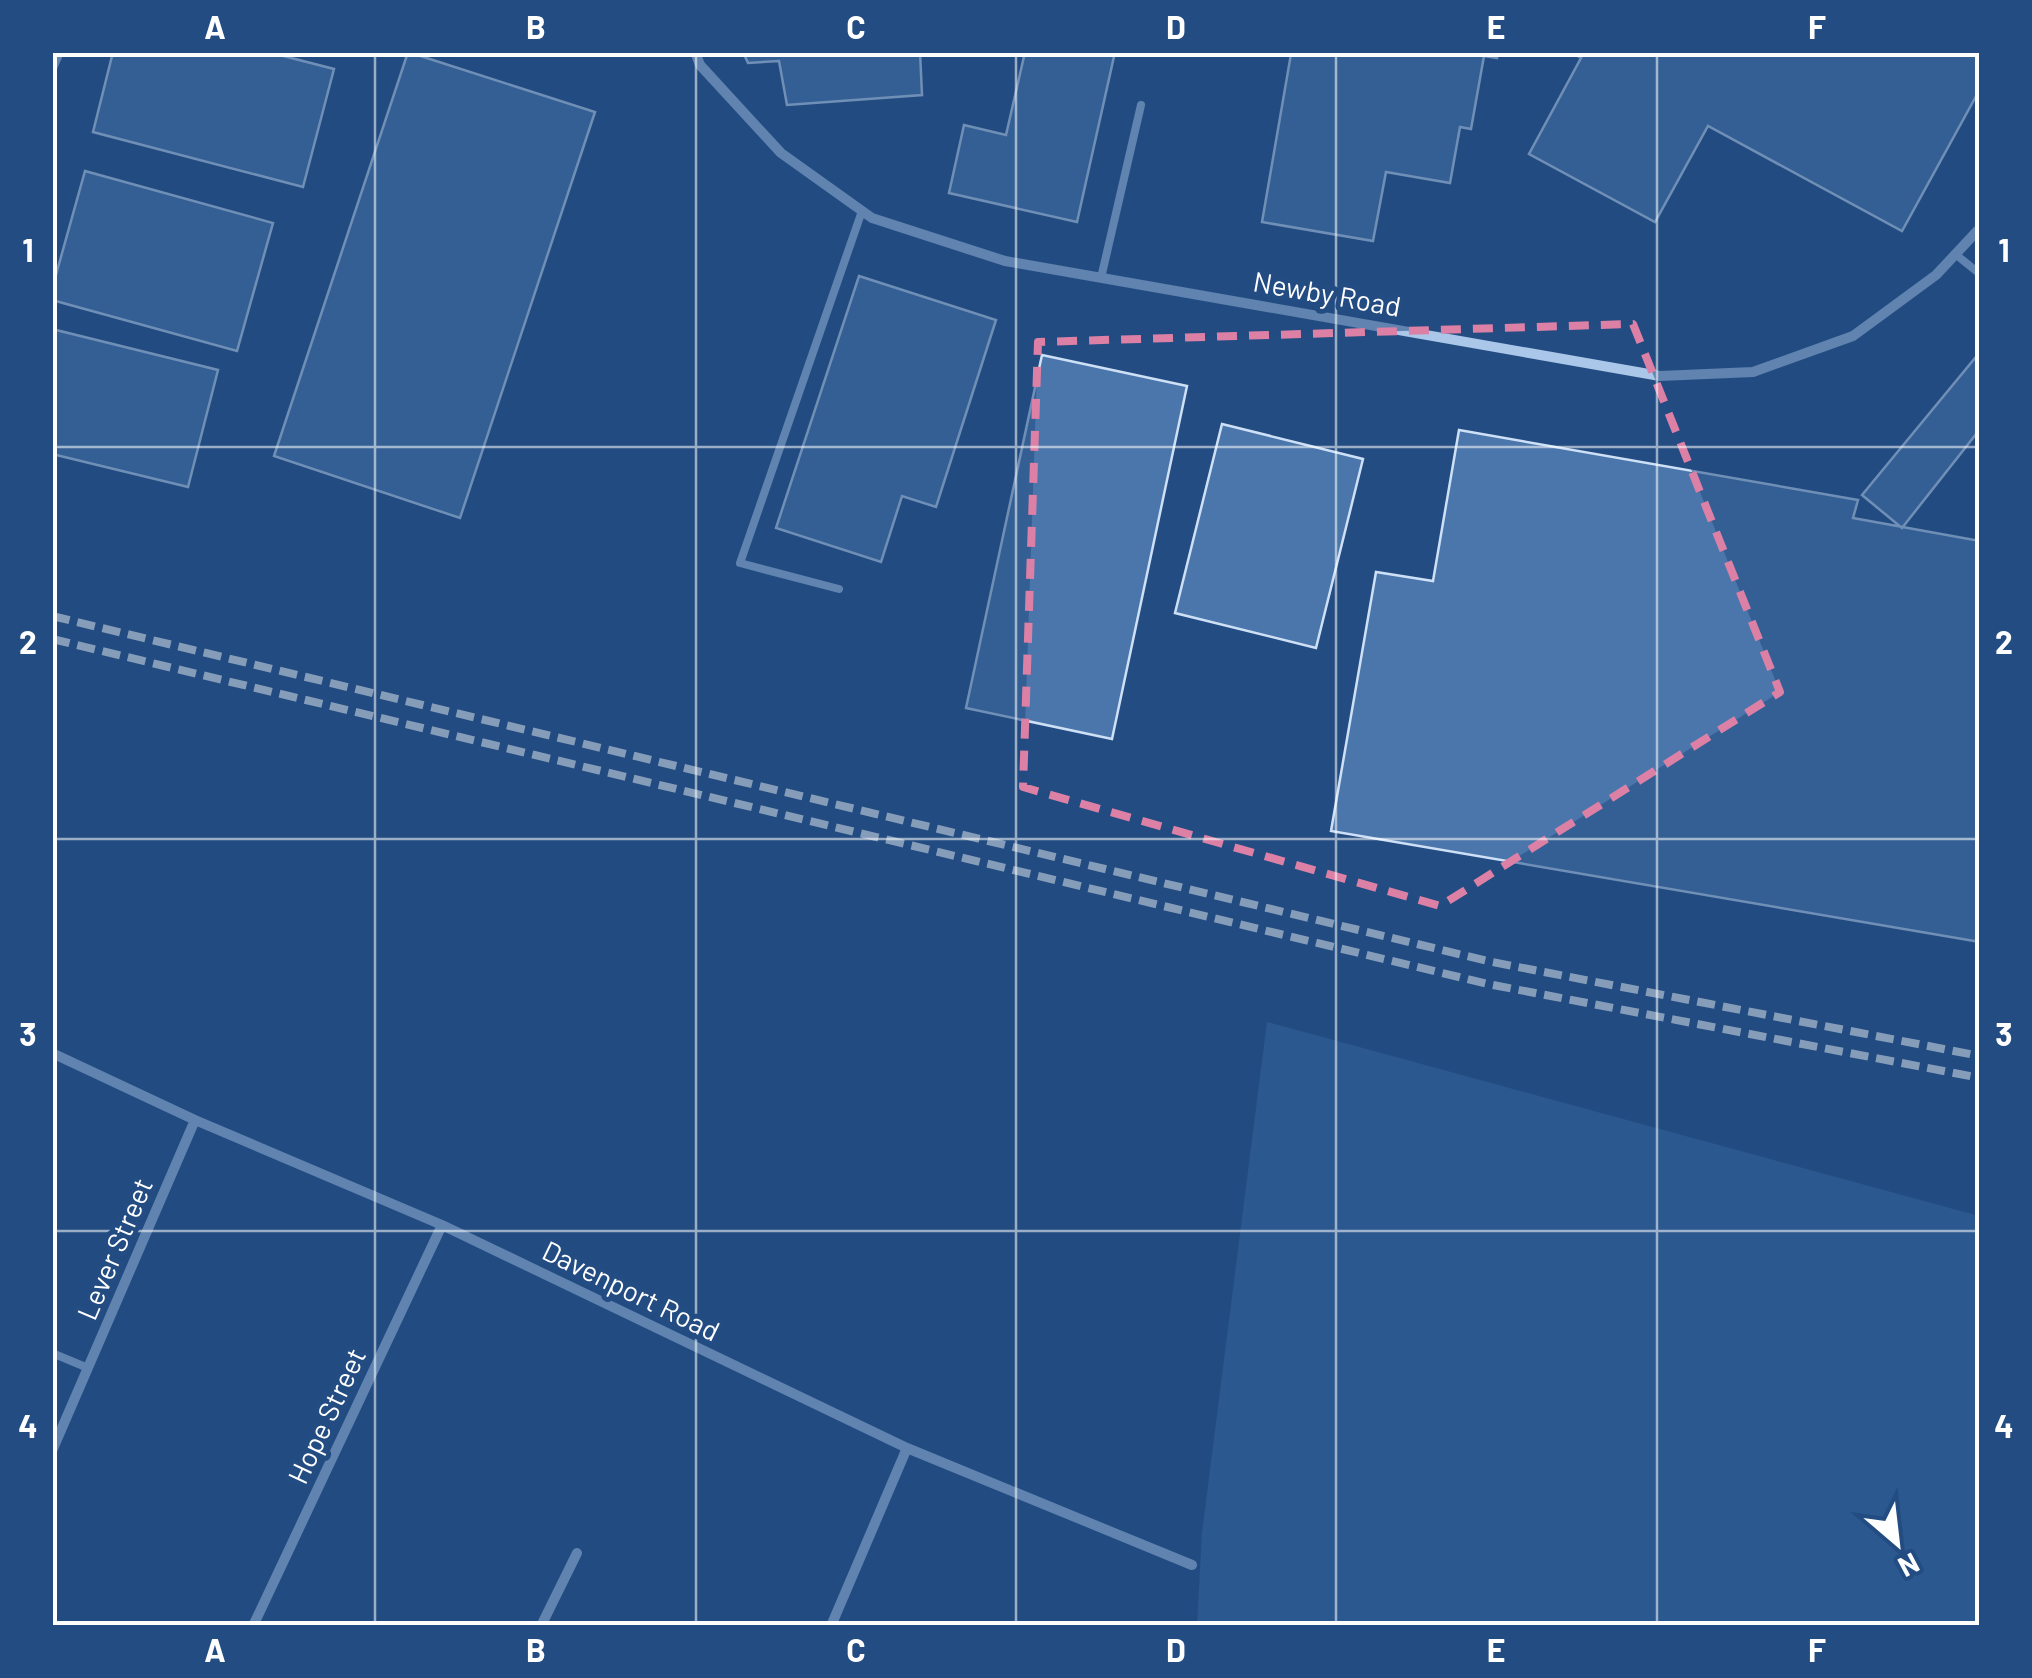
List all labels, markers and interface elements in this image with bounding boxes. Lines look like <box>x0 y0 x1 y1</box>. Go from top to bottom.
text: A <box>204 7 226 45</box>
text: B <box>526 7 546 45</box>
text: C <box>846 7 866 45</box>
text: D <box>1166 7 1186 45</box>
text: E <box>1487 7 1505 45</box>
text: F <box>1808 7 1826 45</box>
text: 1 <box>22 230 34 268</box>
text: 1 <box>1998 230 2010 268</box>
street label: Newby Road <box>1251 263 1404 323</box>
text: 2 <box>19 622 37 660</box>
text: 2 <box>1995 622 2013 660</box>
text: 3 <box>19 1014 37 1052</box>
text: 3 <box>1995 1014 2013 1052</box>
street label: Lever Street <box>69 1173 159 1324</box>
street label: Davenport Road <box>537 1233 726 1348</box>
street label: Hope Street <box>280 1342 372 1489</box>
text: 4 <box>18 1406 38 1444</box>
text: 4 <box>1994 1406 2014 1444</box>
north arrow <box>1847 1493 1947 1593</box>
text: N <box>1893 1547 1925 1585</box>
text: A <box>204 1630 226 1668</box>
text: B <box>526 1630 546 1668</box>
text: C <box>846 1630 866 1668</box>
text: D <box>1166 1630 1186 1668</box>
text: E <box>1487 1630 1505 1668</box>
text: F <box>1808 1630 1826 1668</box>

